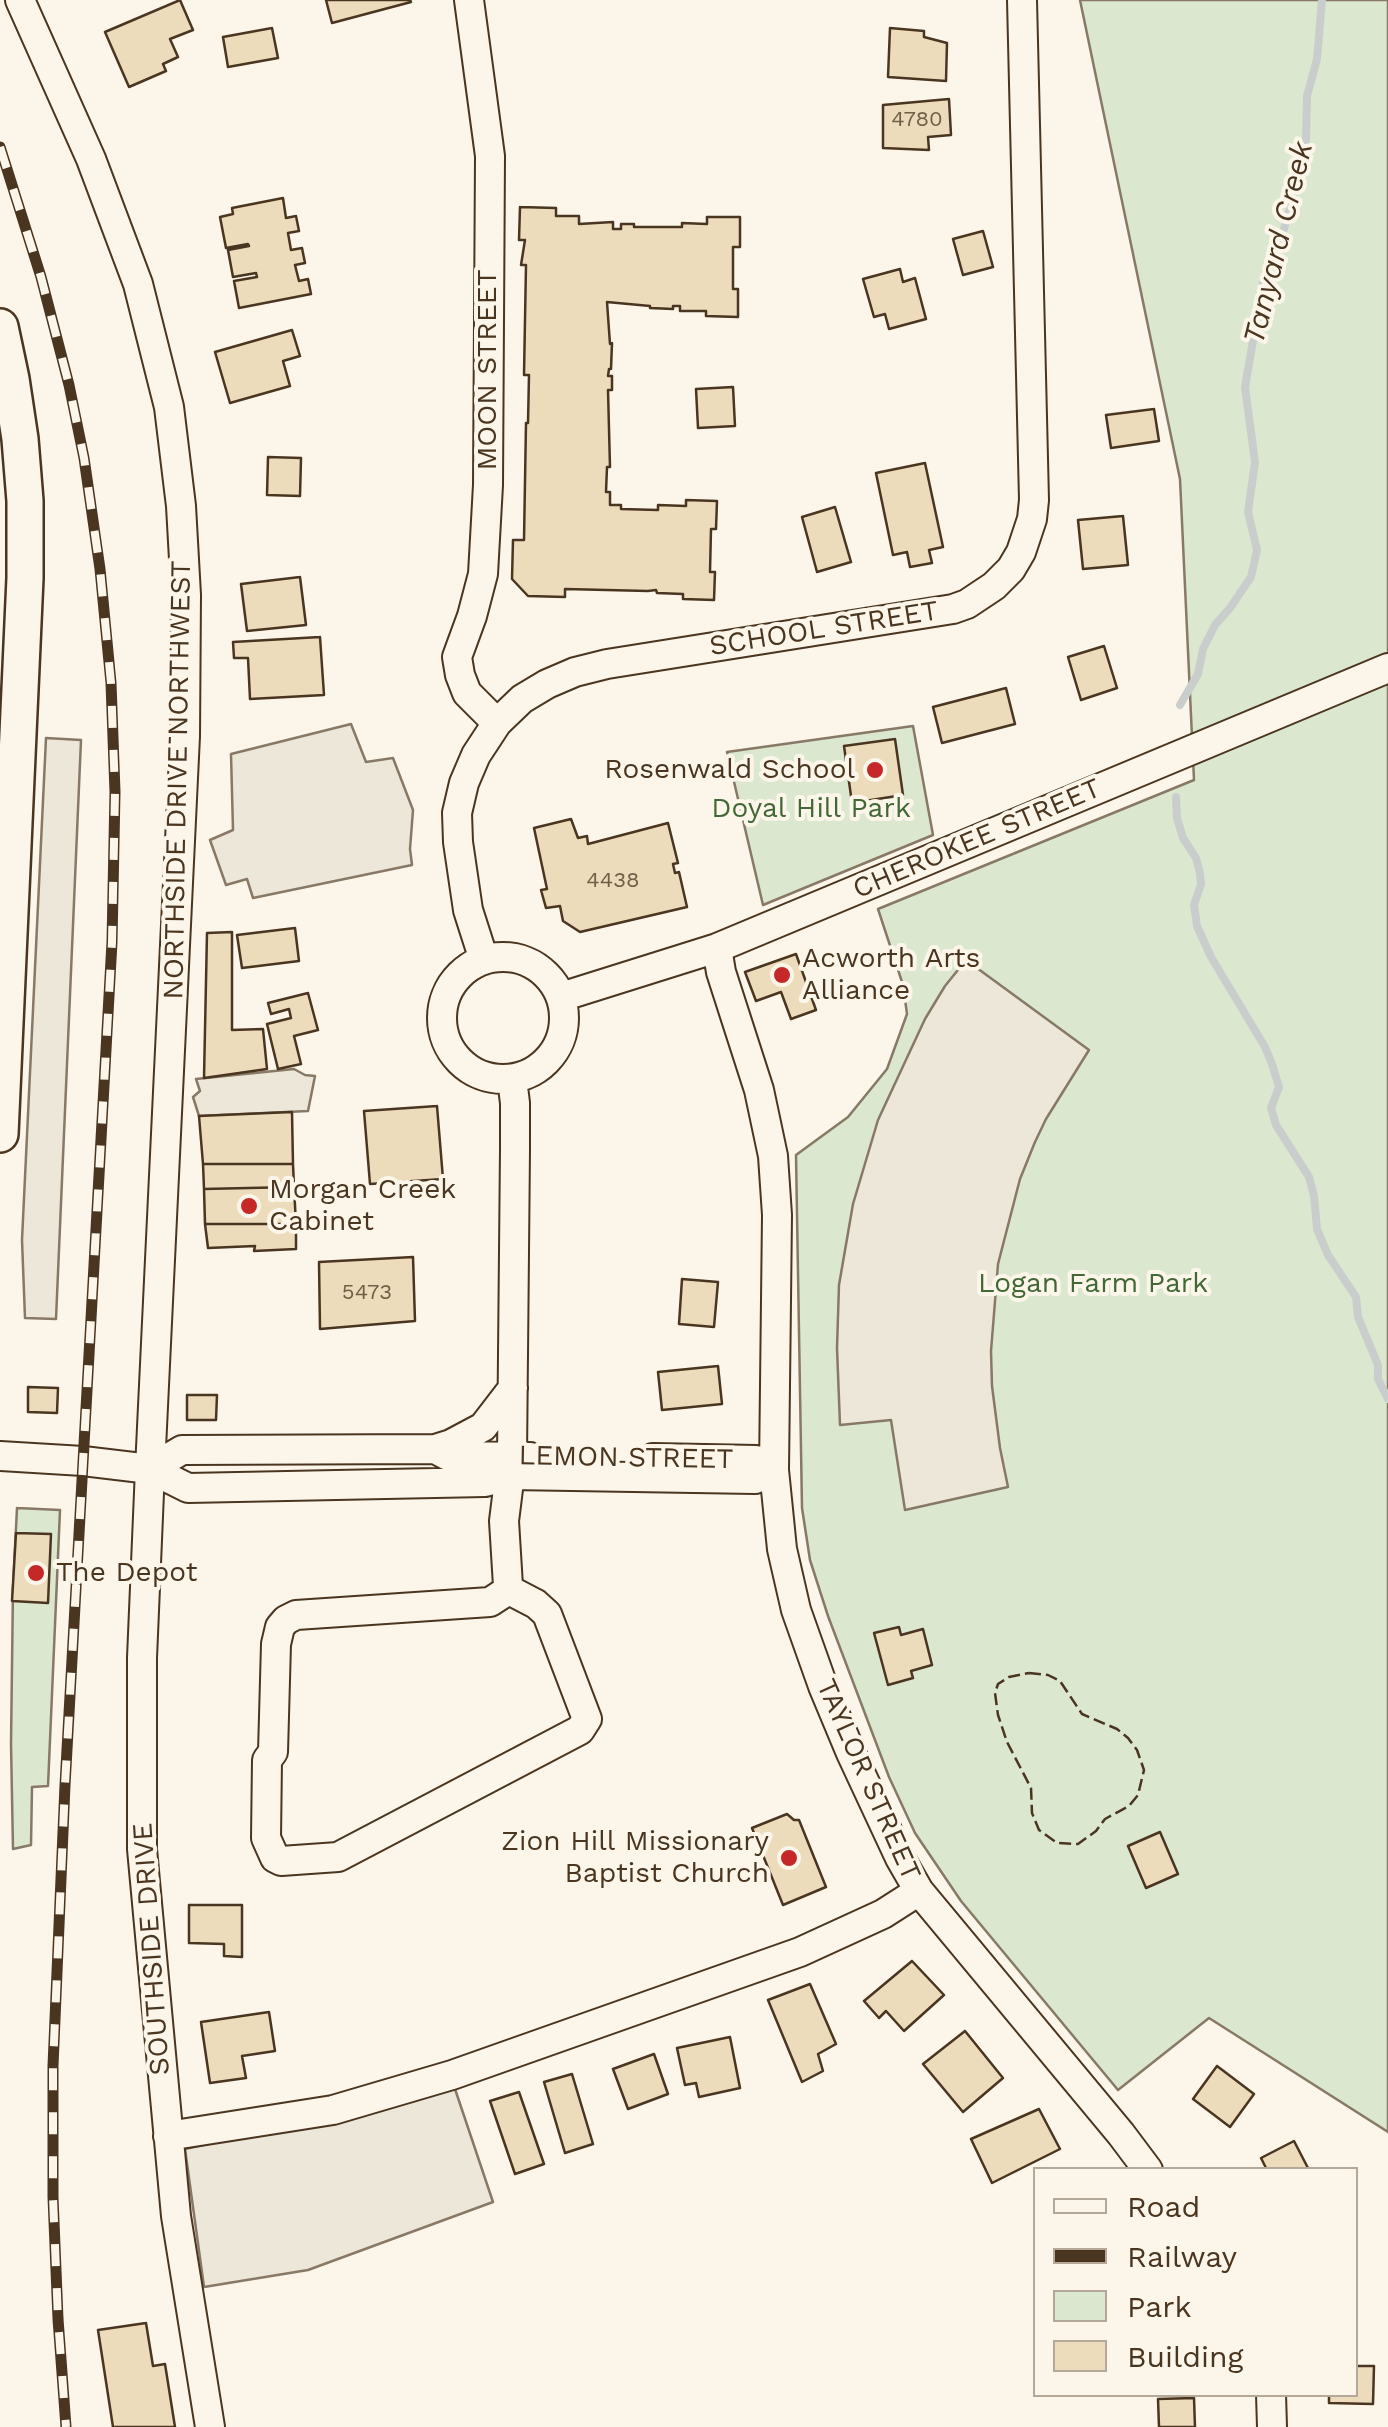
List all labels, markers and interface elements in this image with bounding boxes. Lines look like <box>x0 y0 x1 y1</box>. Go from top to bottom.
house number: 4780 <box>891 107 943 133</box>
water label: Tanyard Creek <box>1237 138 1321 348</box>
street label: MOON STREET <box>471 269 505 471</box>
street label: NORTHSIDE DRIVE NORTHWEST <box>157 560 199 1000</box>
street label: SCHOOL STREET <box>707 594 941 664</box>
place label: Rosenwald School <box>604 753 855 787</box>
marker: Rosenwald School <box>864 759 886 781</box>
street label: CHEROKEE STREET <box>848 772 1106 906</box>
park label: Doyal Hill Park <box>711 792 911 826</box>
house number: 4438 <box>586 868 640 894</box>
place label: Acworth Arts Alliance <box>802 942 980 1008</box>
marker: Acworth Arts Alliance <box>771 964 793 986</box>
place label: Morgan Creek Cabinet <box>269 1173 456 1239</box>
marker: Morgan Creek Cabinet <box>238 1195 260 1217</box>
park label: Logan Farm Park <box>978 1267 1208 1301</box>
house number: 5473 <box>342 1280 392 1306</box>
street label: LEMON STREET <box>518 1439 734 1477</box>
place label: The Depot <box>56 1556 198 1590</box>
marker: The Depot <box>25 1562 47 1584</box>
street label: TAYLOR STREET <box>809 1674 927 1886</box>
street label: SOUTHSIDE DRIVE <box>126 1822 178 2076</box>
place label: Zion Hill Missionary Baptist Church <box>501 1825 769 1891</box>
marker: Zion Hill Missionary Baptist Church <box>778 1847 800 1869</box>
legend <box>1033 2167 1358 2397</box>
text: Road <box>1127 2189 1200 2224</box>
text: Railway <box>1127 2239 1237 2274</box>
text: Park <box>1127 2289 1192 2324</box>
text: Building <box>1127 2339 1244 2374</box>

